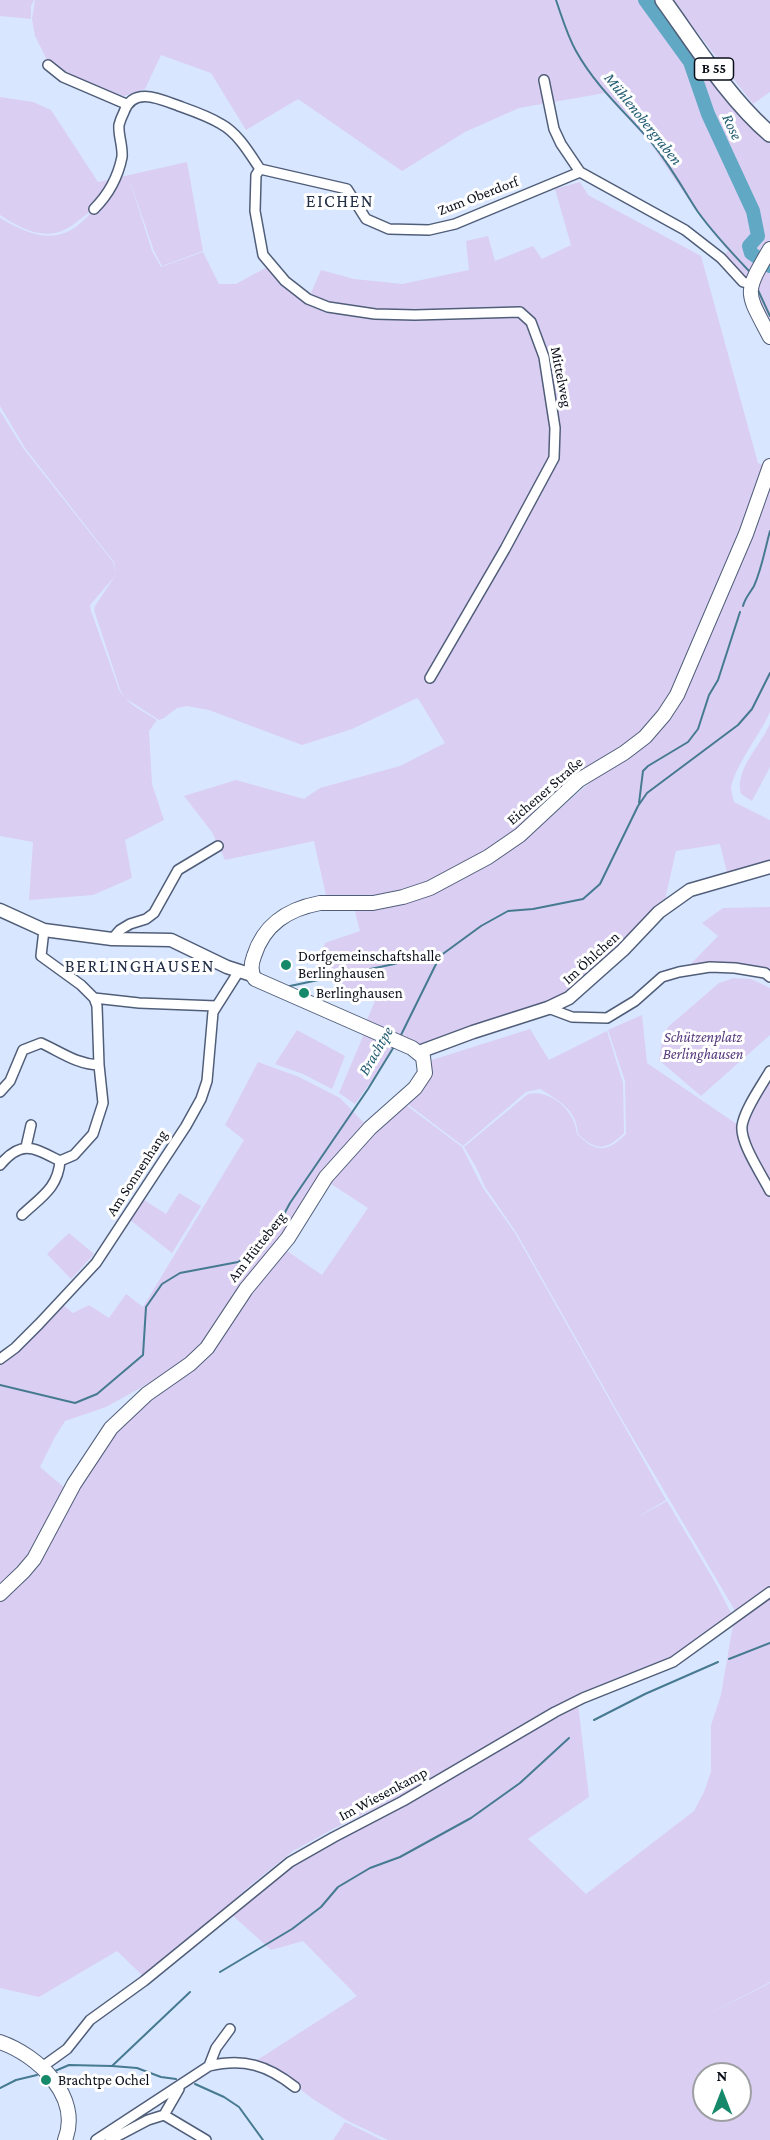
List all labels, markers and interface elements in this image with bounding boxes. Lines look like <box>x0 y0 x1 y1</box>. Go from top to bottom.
road number: B 55 <box>694 58 734 80</box>
water label: Mühlenobergraben <box>600 69 686 169</box>
water label: Rose <box>718 111 746 143</box>
street label: Zum Oberdorf <box>435 172 521 220</box>
district label: EICHEN <box>306 190 374 212</box>
street label: Mittelweg <box>546 345 576 409</box>
street label: Eichener Straße <box>503 753 587 829</box>
street label: Im Öhlchen <box>559 928 623 988</box>
place label: Dorfgemeinschaftshalle Berlinghausen <box>298 947 441 982</box>
district label: BERLINGHAUSEN <box>65 955 215 977</box>
marker: Dorfgemeinschaftshalle Berlinghausen <box>279 958 293 972</box>
place label: Berlinghausen <box>316 984 403 1002</box>
marker: Berlinghausen <box>297 986 311 1000</box>
water label: Brachtpe <box>354 1023 398 1079</box>
park label: Schützenplatz Berlinghausen <box>663 1028 743 1063</box>
street label: Am Sonnenhang <box>103 1127 171 1219</box>
street label: Am Hütteberg <box>224 1208 290 1286</box>
street label: Im Wiesenkamp <box>336 1763 430 1825</box>
north arrow <box>692 2062 752 2122</box>
text: N <box>717 2067 727 2084</box>
place label: Brachtpe Ochel <box>58 2071 149 2089</box>
marker: Brachtpe Ochel <box>39 2073 53 2087</box>

